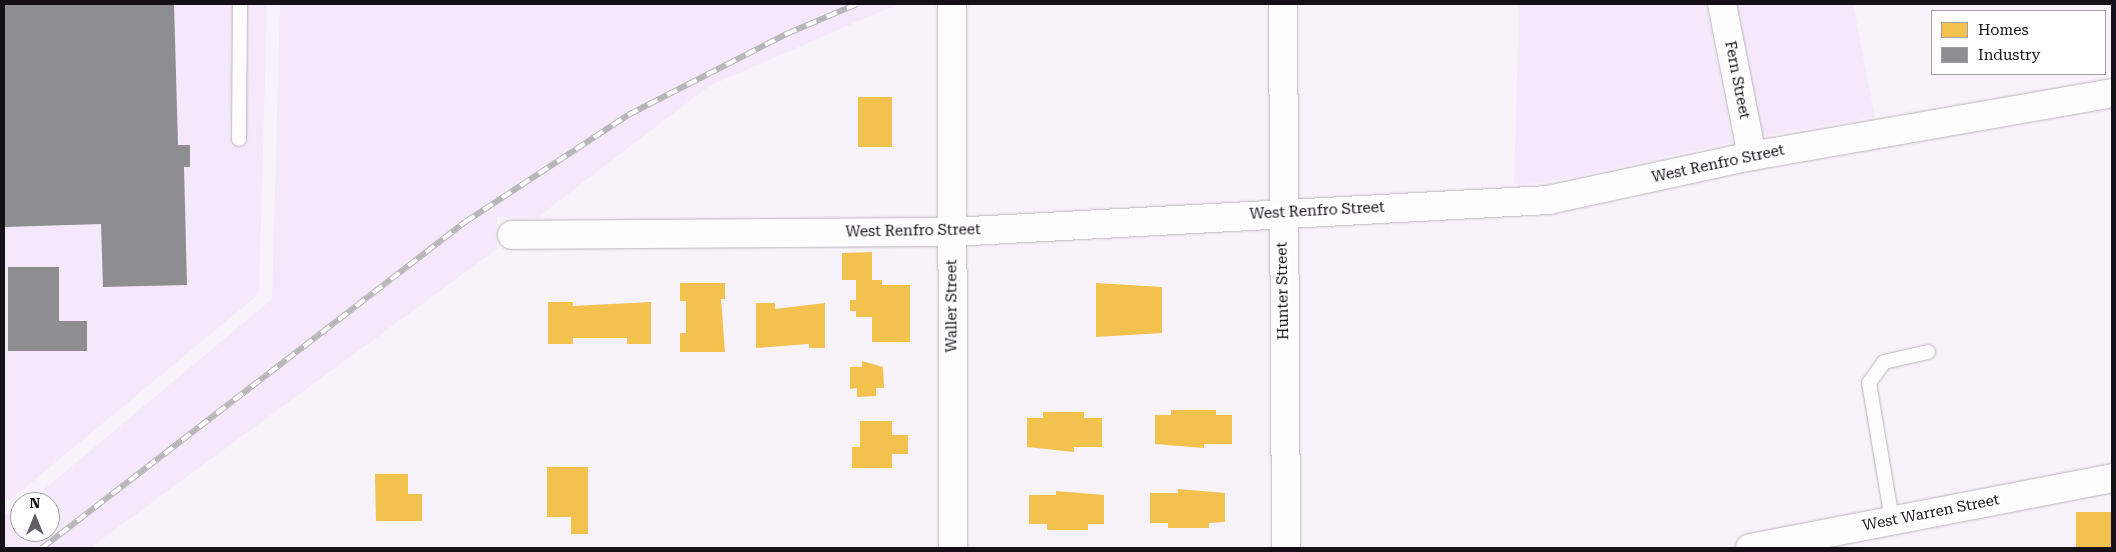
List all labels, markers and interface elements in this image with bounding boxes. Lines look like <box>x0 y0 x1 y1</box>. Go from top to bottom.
legend <box>1931 10 2106 75</box>
text: Homes <box>1978 21 2029 39</box>
street label: Fern Street <box>1721 39 1753 121</box>
text: Industry <box>1978 46 2040 64</box>
street label: West Renfro Street <box>1650 141 1786 187</box>
street label: West Renfro Street <box>1249 198 1385 224</box>
street label: West Renfro Street <box>845 221 981 241</box>
street label: Hunter Street <box>1273 242 1293 340</box>
street label: Waller Street <box>943 259 961 353</box>
street label: West Warren Street <box>1861 491 2001 535</box>
north arrow <box>10 492 60 542</box>
text: N <box>30 495 40 511</box>

